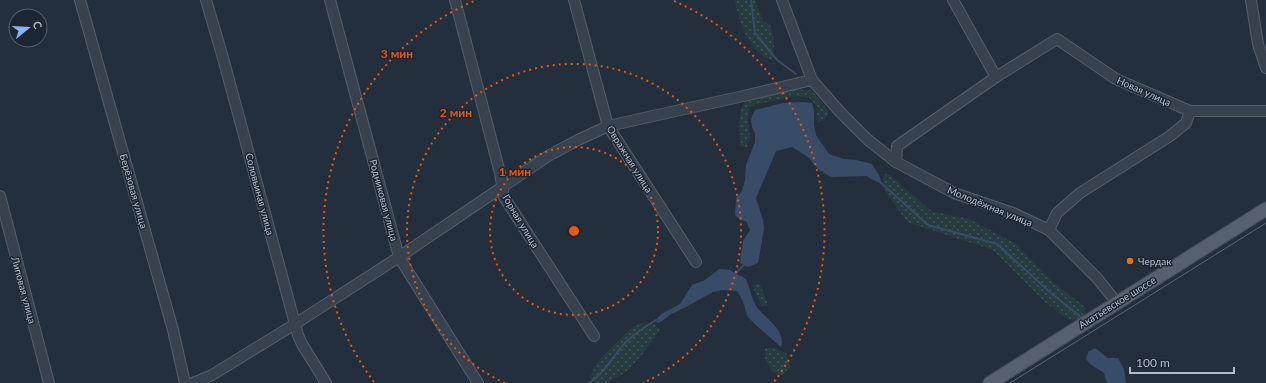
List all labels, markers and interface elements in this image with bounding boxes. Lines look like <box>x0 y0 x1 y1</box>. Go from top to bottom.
north arrow <box>8 8 48 48</box>
text: С <box>31 19 46 31</box>
text: 3 мин <box>381 46 413 61</box>
street label: Новая улица <box>1115 74 1173 108</box>
text: 2 мин <box>440 105 472 120</box>
street label: Овражная улица <box>605 123 655 195</box>
street label: Берёзовая улица <box>118 152 150 230</box>
street label: Соловьиная улица <box>243 152 277 236</box>
street label: Родниковая улица <box>367 158 401 242</box>
text: 1 мин <box>499 164 531 179</box>
street label: Молодёжная улица <box>946 183 1034 229</box>
street label: Горная улица <box>500 192 542 250</box>
centre of rings <box>567 224 581 238</box>
street label: Липовая улица <box>9 254 39 325</box>
place label: Чердак <box>1138 255 1172 267</box>
marker: Чердак <box>1125 256 1135 266</box>
street label: Акатьевское шоссе <box>1076 273 1158 331</box>
scale bar <box>1130 349 1234 375</box>
text: 100 m <box>1136 355 1170 370</box>

